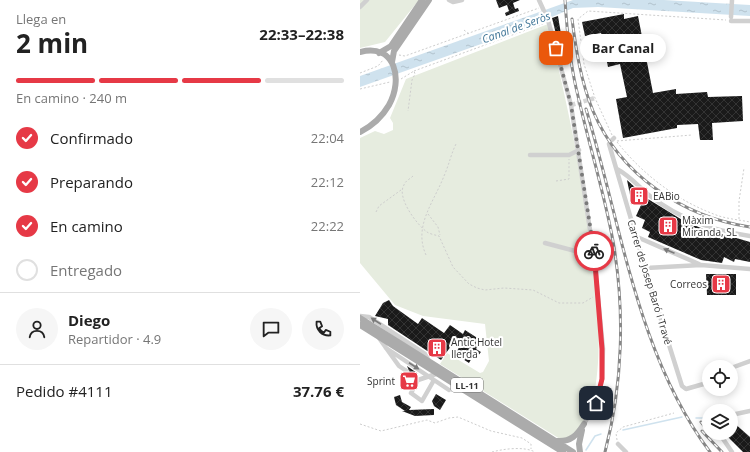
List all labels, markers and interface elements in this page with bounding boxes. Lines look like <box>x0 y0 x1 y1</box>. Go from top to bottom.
water label: Canal de Seròs <box>480 8 553 46</box>
text: Llega en <box>16 10 66 28</box>
text: 22:33–22:38 <box>259 24 344 44</box>
text: 2 min <box>16 25 88 61</box>
pin <box>539 31 573 65</box>
callout: Bar Canal <box>580 34 666 62</box>
icon: bag <box>545 37 567 59</box>
text: Bar Canal <box>592 39 654 57</box>
text: En camino · 240 m <box>16 89 127 107</box>
icon: check <box>16 127 38 149</box>
text: Confirmado <box>50 128 133 148</box>
text: 22:04 <box>311 129 344 147</box>
icon: check <box>16 171 38 193</box>
text: Preparando <box>50 172 133 192</box>
text: 22:12 <box>311 173 344 191</box>
building icon: EABio <box>628 185 650 207</box>
place label: EABio <box>653 189 680 203</box>
place label: Màxim Miranda, SL <box>682 213 737 239</box>
icon: check <box>16 215 38 237</box>
building icon: Màxim Miranda, SL <box>657 215 679 237</box>
text: En camino <box>50 216 123 236</box>
text: 22:22 <box>311 217 344 235</box>
street label: Carrer de Josep Baró i Travé <box>624 218 676 347</box>
courier <box>574 231 614 271</box>
icon: bike <box>583 240 605 262</box>
one-way arrow <box>663 248 674 254</box>
text: Entregado <box>50 260 122 280</box>
building icon: Correos <box>710 273 732 295</box>
place label: Correos <box>670 277 707 291</box>
button: person <box>16 308 58 350</box>
button: chat <box>250 308 292 350</box>
button: phone <box>302 308 344 350</box>
text: Diego <box>68 310 110 330</box>
one-way arrow <box>370 317 381 325</box>
text: Repartidor · 4.9 <box>68 330 161 348</box>
place label: Antic Hotel Ilerda <box>451 335 502 361</box>
building icon: Antic Hotel Ilerda <box>426 337 448 359</box>
map controls <box>702 360 738 440</box>
button: locate <box>702 360 738 396</box>
one-way arrow <box>409 362 419 370</box>
supermarket icon: Sprint <box>398 370 420 392</box>
place label: Sprint <box>367 374 395 388</box>
road number: LL-11 <box>451 378 483 392</box>
text: Pedido #4111 <box>16 381 113 401</box>
text: 37.76 € <box>293 381 344 401</box>
pin <box>579 386 613 420</box>
icon: home <box>585 392 607 414</box>
button: layers <box>702 404 738 440</box>

